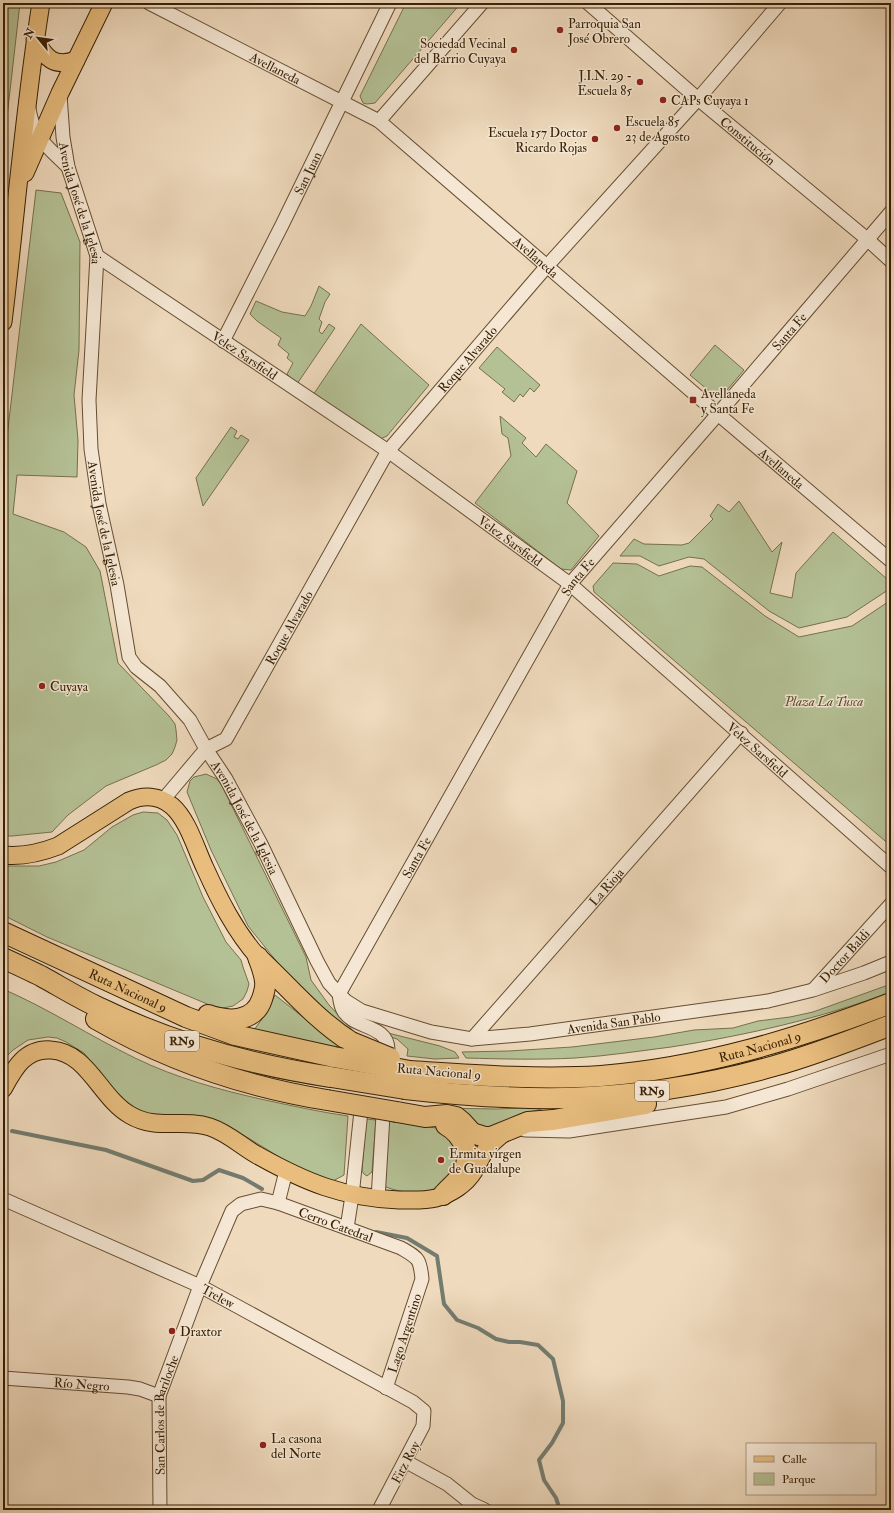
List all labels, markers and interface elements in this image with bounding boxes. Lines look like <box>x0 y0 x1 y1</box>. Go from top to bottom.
place label: Parroquia San José Obrero <box>567 16 641 47</box>
north arrow <box>18 18 58 58</box>
text: N <box>21 25 38 42</box>
marker: Parroquia San José Obrero <box>555 25 565 35</box>
place label: Sociedad Vecinal del Barrio Cuyaya <box>414 36 507 68</box>
marker: Sociedad Vecinal del Barrio Cuyaya <box>509 45 519 55</box>
street label: Avellaneda <box>246 49 304 89</box>
place label: J.I.N. 29 - Escuela 85 <box>578 68 632 99</box>
marker: J.I.N. 29 - Escuela 85 <box>635 77 645 87</box>
place label: CAPs Cuyaya 1 <box>671 93 749 110</box>
marker: CAPs Cuyaya 1 <box>658 95 668 105</box>
place label: Escuela 85 23 de Agosto <box>625 114 690 145</box>
street label: Constitución <box>716 114 779 169</box>
marker: Escuela 85 23 de Agosto <box>612 123 622 133</box>
place label: Escuela 157 Doctor Ricardo Rojas <box>488 125 588 156</box>
marker: Escuela 157 Doctor Ricardo Rojas <box>590 134 600 144</box>
street label: Avenida José de la Iglesia <box>55 140 104 265</box>
street label: San Juan <box>291 149 326 198</box>
street label: Avellaneda <box>509 233 562 282</box>
street label: Santa Fe <box>769 309 811 354</box>
street label: Roque Alvarado <box>435 323 501 396</box>
street label: Velez Sarsfield <box>208 328 281 384</box>
place label: Avellaneda y Santa Fe <box>700 386 756 418</box>
marker: Avellaneda y Santa Fe <box>688 395 698 405</box>
street label: Avellaneda <box>754 444 808 493</box>
street label: Avenida José de la Iglesia <box>84 459 124 588</box>
street label: Velez Sarsfield <box>475 513 546 570</box>
street label: Santa Fe <box>558 554 599 599</box>
street label: Roque Alvarado <box>262 588 317 668</box>
place label: Cuyaya <box>50 679 89 696</box>
marker: Cuyaya <box>37 681 47 691</box>
park label: Plaza La Tusca <box>784 694 863 710</box>
street label: Velez Sarsfield <box>723 719 791 782</box>
street label: Avenida José de la Iglesia <box>206 757 282 878</box>
street label: Santa Fe <box>399 834 435 881</box>
street label: La Rioja <box>586 865 628 909</box>
street label: Doctor Baldi <box>816 926 874 987</box>
street label: Ruta Nacional 9 <box>86 966 169 1016</box>
street label: Avenida San Pablo <box>565 1009 662 1038</box>
street label: Ruta Nacional 9 <box>717 1028 803 1066</box>
road number: RN9 <box>165 1031 199 1051</box>
street label: Ruta Nacional 9 <box>396 1060 482 1084</box>
road number: RN9 <box>635 1081 669 1101</box>
place label: Ermita virgen de Guadalupe <box>449 1146 522 1178</box>
marker: Ermita virgen de Guadalupe <box>436 1155 446 1165</box>
street label: Cerro Catedral <box>296 1204 376 1246</box>
street label: Trelew <box>198 1281 238 1313</box>
street label: Lago Argentino <box>385 1292 425 1375</box>
place label: Draxtor <box>180 1324 222 1340</box>
marker: Draxtor <box>167 1326 177 1336</box>
street label: San Carlos de Bariloche <box>152 1353 183 1475</box>
street label: Río Negro <box>53 1375 110 1395</box>
place label: La casona del Norte <box>271 1431 323 1462</box>
street label: Fitz Roy <box>388 1438 425 1487</box>
marker: La casona del Norte <box>258 1440 268 1450</box>
legend <box>746 1443 876 1495</box>
text: Calle <box>782 1452 807 1467</box>
text: Parque <box>782 1472 816 1487</box>

